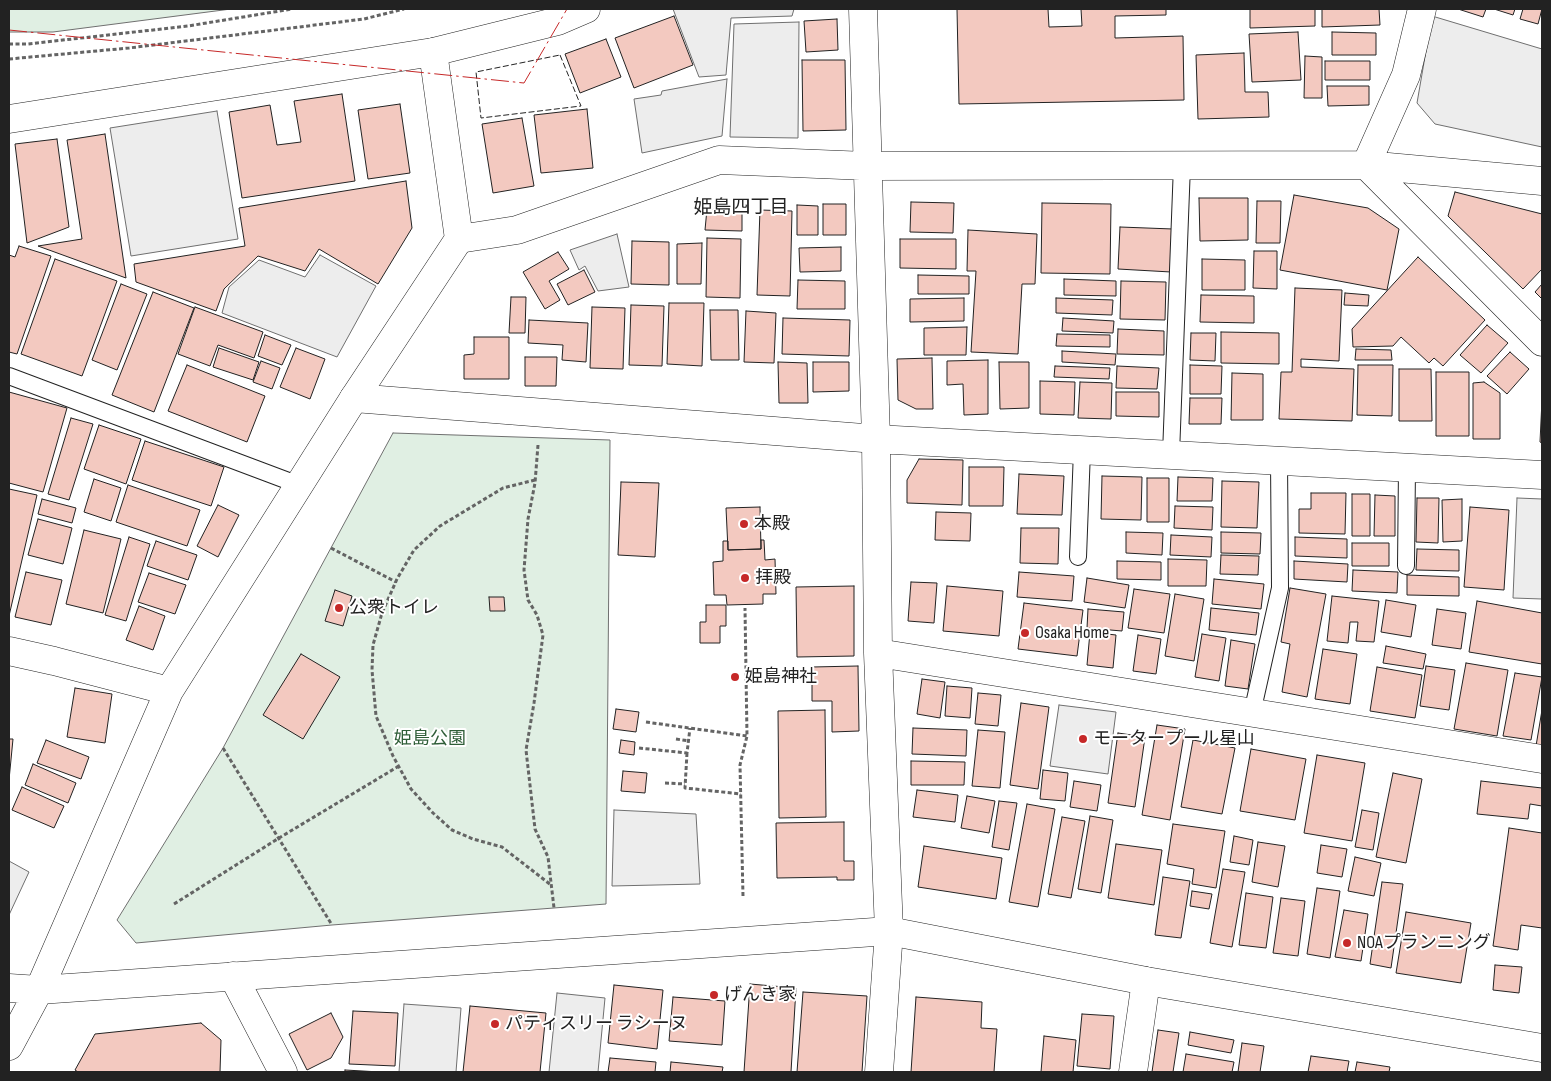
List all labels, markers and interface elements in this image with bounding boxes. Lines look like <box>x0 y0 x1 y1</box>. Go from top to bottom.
district label: 姫島四丁目 <box>694 197 788 219</box>
place label: 本殿 <box>754 513 790 535</box>
marker: 本殿 <box>738 518 750 530</box>
place label: 拝殿 <box>755 567 791 589</box>
marker: 拝殿 <box>739 572 751 584</box>
place label: 公衆トイレ <box>349 597 439 619</box>
marker: 公衆トイレ <box>333 602 345 614</box>
place label: Osaka Home <box>1035 622 1109 644</box>
marker: Osaka Home <box>1019 627 1031 639</box>
place label: 姫島神社 <box>745 666 817 688</box>
marker: 姫島神社 <box>729 671 741 683</box>
park label: 姫島公園 <box>394 728 466 750</box>
place label: モータープール星山 <box>1093 728 1255 750</box>
marker: モータープール星山 <box>1077 733 1089 745</box>
place label: NOAプランニング <box>1357 932 1491 954</box>
marker: NOAプランニング <box>1341 937 1353 949</box>
place label: げんき家 <box>724 984 796 1006</box>
marker: げんき家 <box>708 989 720 1001</box>
place label: パティスリー ラシーヌ <box>505 1013 688 1035</box>
marker: パティスリー ラシーヌ <box>489 1018 501 1030</box>

